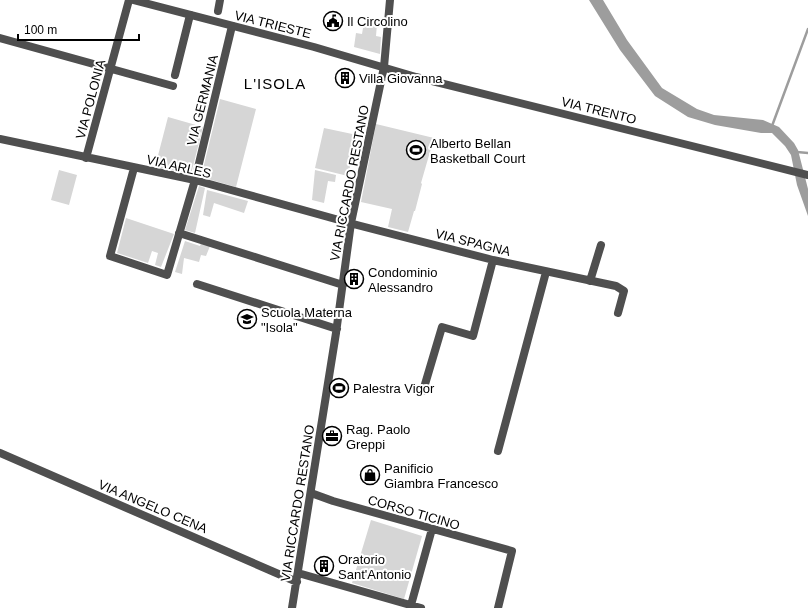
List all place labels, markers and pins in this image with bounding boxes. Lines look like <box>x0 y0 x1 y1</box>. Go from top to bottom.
public building icon: Il Circolino <box>322 10 344 32</box>
place label: Il Circolino <box>347 14 408 29</box>
building icon: Villa Giovanna <box>334 67 356 89</box>
place label: Villa Giovanna <box>359 71 443 86</box>
place label: Alberto Bellan Basketball Court <box>430 136 526 166</box>
sports icon: Alberto Bellan Basketball Court <box>405 139 427 161</box>
place label: Condominio Alessandro <box>368 265 437 295</box>
building icon: Condominio Alessandro <box>343 268 365 290</box>
place label: Scuola Materna "Isola" <box>261 305 353 335</box>
school or university icon: Scuola Materna "Isola" <box>236 308 258 330</box>
sports icon: Palestra Vigor <box>328 377 350 399</box>
place label: Palestra Vigor <box>353 381 435 396</box>
place label: Rag. Paolo Greppi <box>346 422 410 452</box>
office icon: Rag. Paolo Greppi <box>321 425 343 447</box>
place label: Panificio Giambra Francesco <box>384 461 498 491</box>
shop icon: Panificio Giambra Francesco <box>359 464 381 486</box>
place label: Oratorio Sant'Antonio <box>338 552 411 582</box>
building icon: Oratorio Sant'Antonio <box>313 555 335 577</box>

